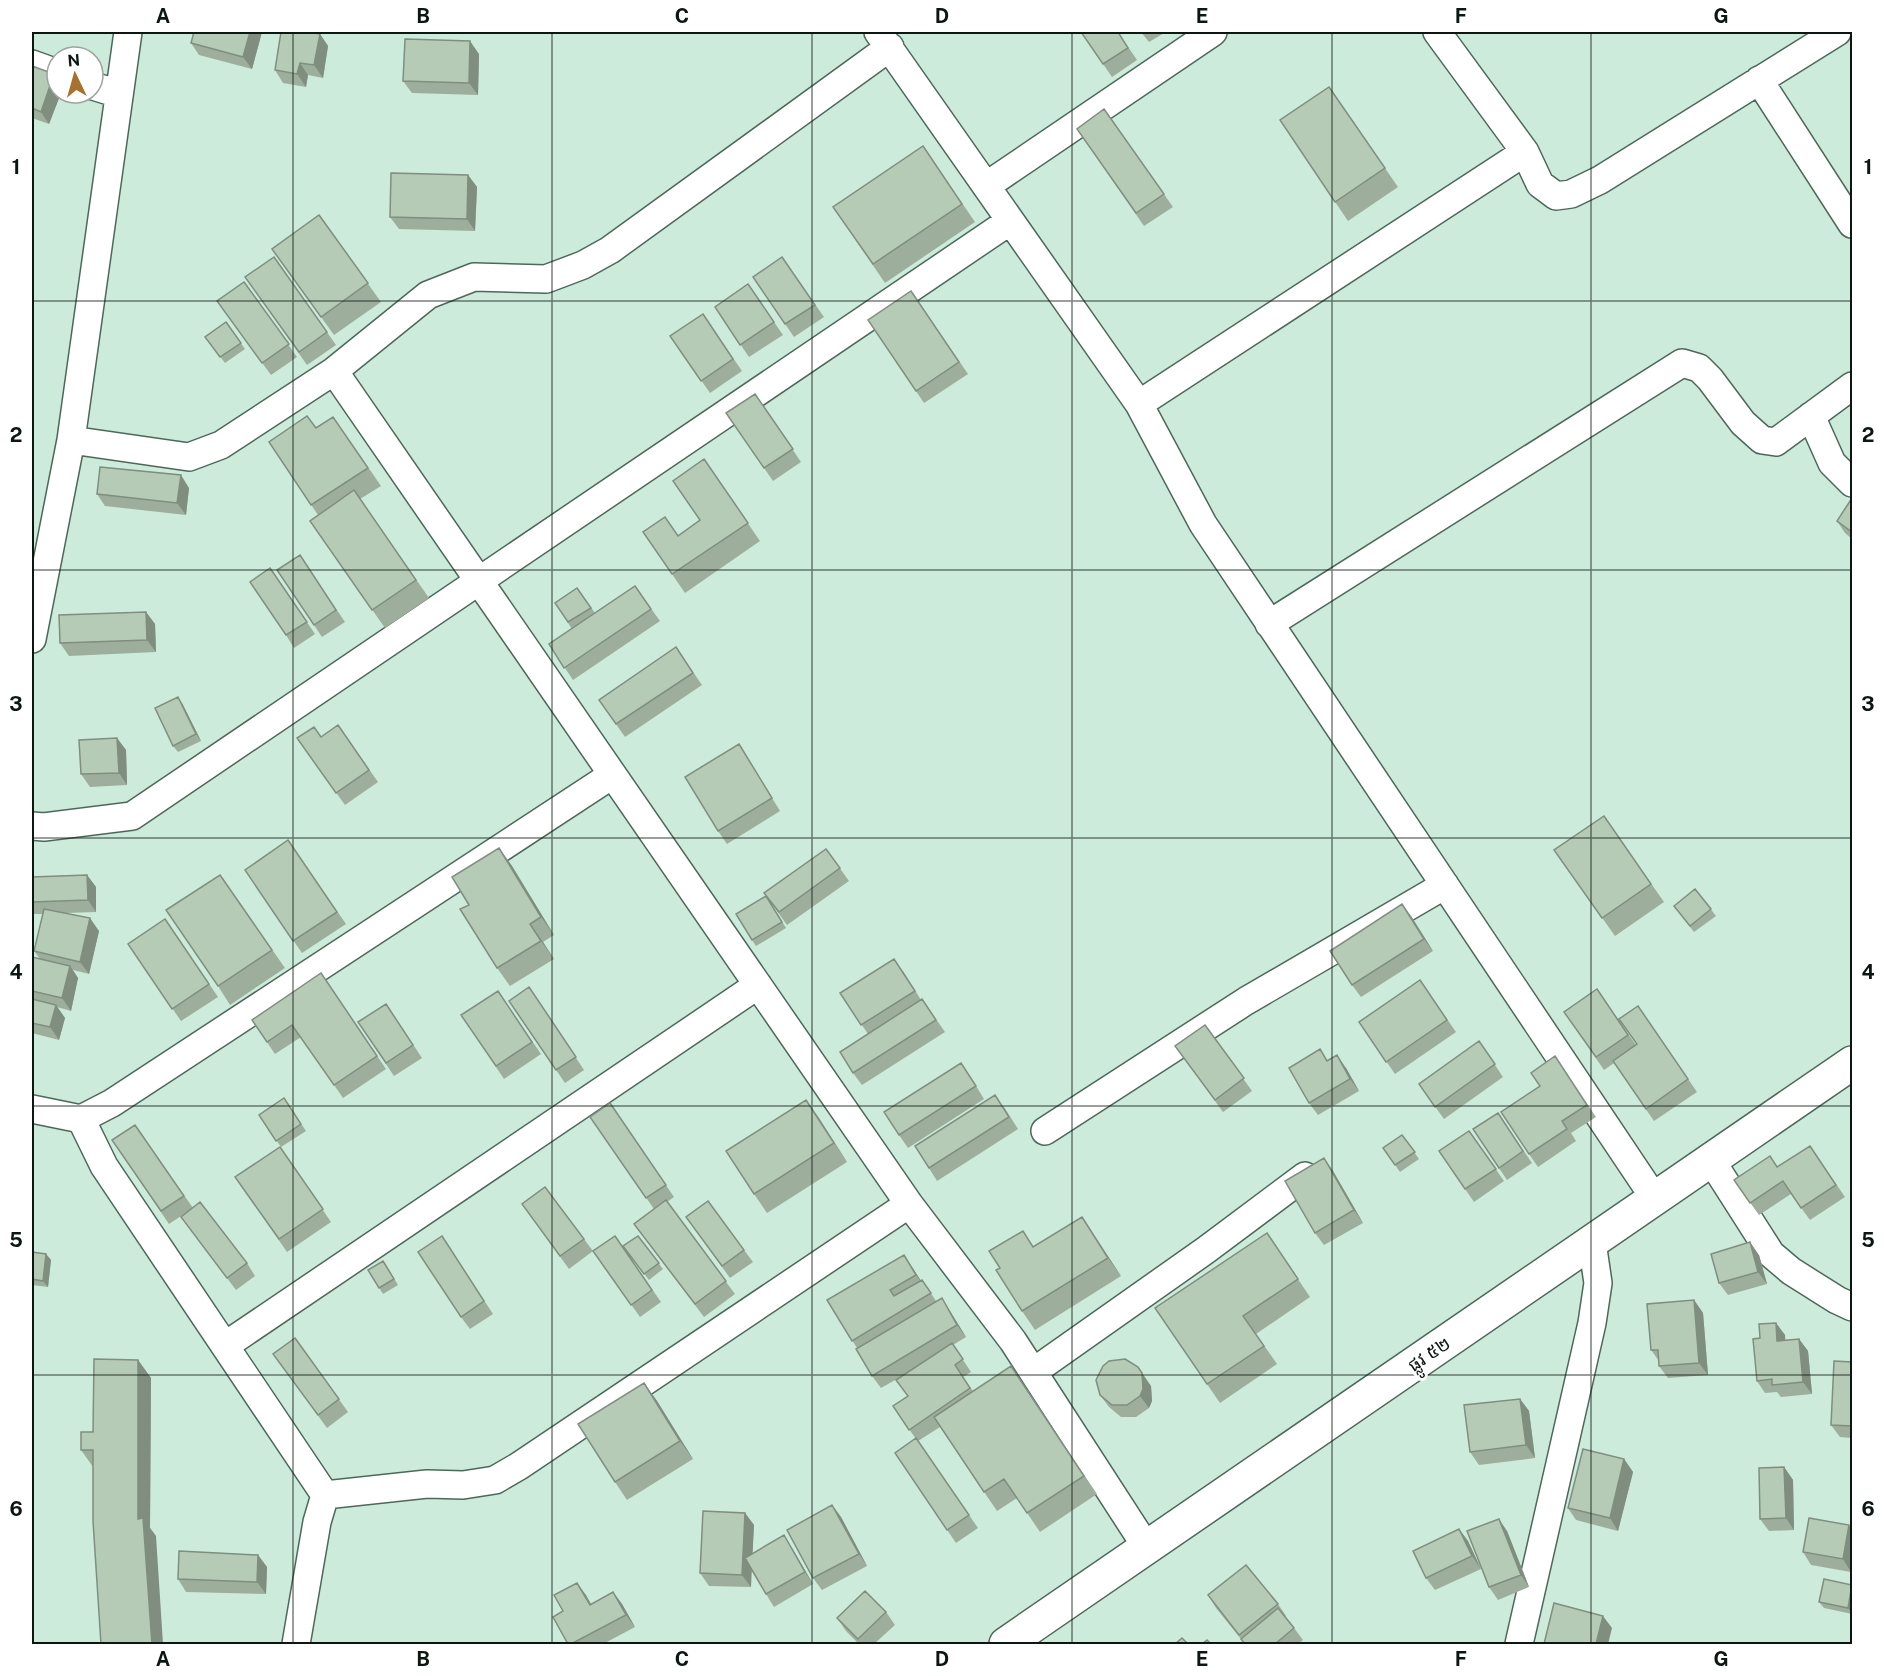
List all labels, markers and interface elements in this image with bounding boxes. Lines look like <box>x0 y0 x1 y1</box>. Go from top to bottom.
text: A <box>156 4 170 28</box>
text: B <box>416 4 430 28</box>
text: C <box>675 4 689 28</box>
text: D <box>935 4 949 28</box>
text: E <box>1196 4 1208 28</box>
text: F <box>1455 4 1467 28</box>
text: G <box>1713 4 1729 28</box>
north arrow <box>45 45 105 105</box>
text: N <box>67 51 81 71</box>
text: 1 <box>12 155 20 179</box>
text: 1 <box>1864 155 1872 179</box>
text: 2 <box>10 423 22 447</box>
text: 2 <box>1862 423 1874 447</box>
text: 3 <box>9 692 23 716</box>
text: 3 <box>1861 692 1875 716</box>
text: 4 <box>9 960 23 984</box>
text: 4 <box>1861 960 1875 984</box>
text: 5 <box>9 1228 23 1252</box>
text: 5 <box>1861 1228 1875 1252</box>
street label: ផ្លូវ ៥២ <box>1404 1332 1458 1381</box>
text: 6 <box>9 1497 23 1521</box>
text: 6 <box>1861 1497 1875 1521</box>
text: A <box>156 1647 170 1671</box>
text: B <box>416 1647 430 1671</box>
text: C <box>675 1647 689 1671</box>
text: D <box>935 1647 949 1671</box>
text: E <box>1196 1647 1208 1671</box>
text: F <box>1455 1647 1467 1671</box>
text: G <box>1713 1647 1729 1671</box>

